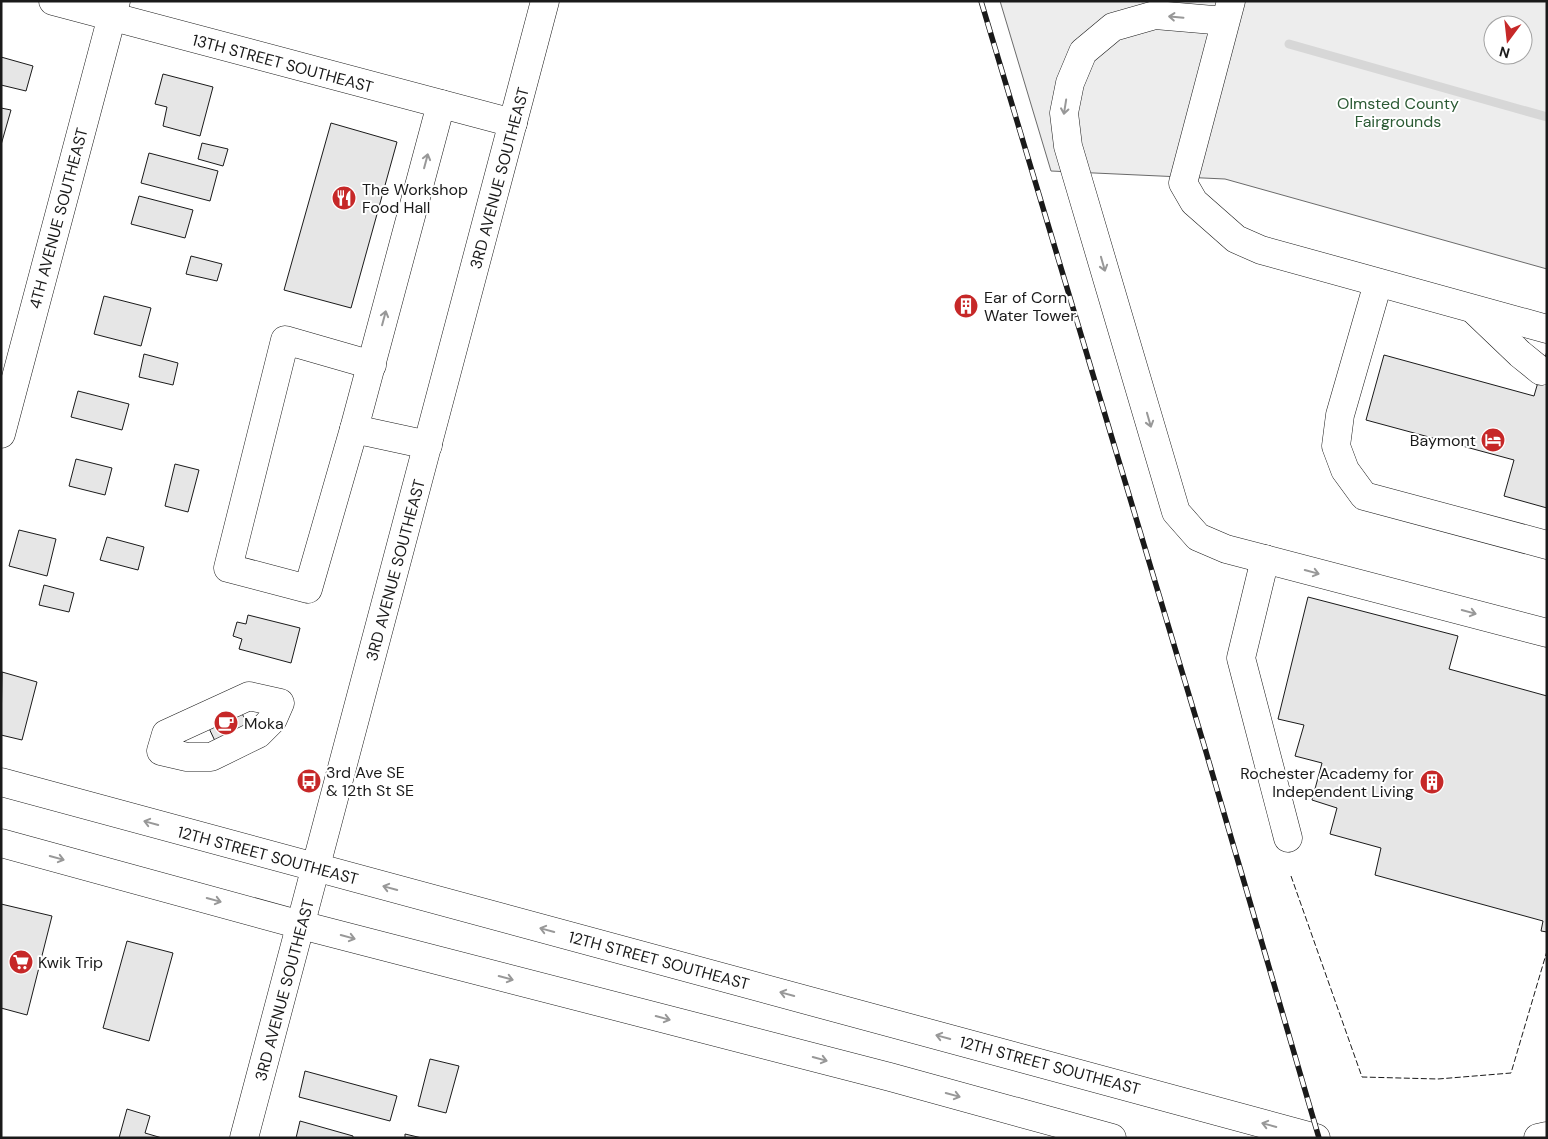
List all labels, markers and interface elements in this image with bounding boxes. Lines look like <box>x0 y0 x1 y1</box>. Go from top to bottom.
one-way arrow <box>1169 12 1185 21</box>
north arrow <box>1483 15 1533 65</box>
street label: 13TH STREET SOUTHEAST <box>190 29 376 98</box>
text: N <box>1497 43 1512 63</box>
street label: 3RD AVENUE SOUTHEAST <box>465 85 534 271</box>
park label: Olmsted County Fairgrounds <box>1337 93 1459 132</box>
one-way arrow <box>1060 98 1070 114</box>
street label: 4TH AVENUE SOUTHEAST <box>24 125 93 311</box>
one-way arrow <box>422 153 431 169</box>
place label: The Workshop Food Hall <box>362 179 468 218</box>
restaurant icon: The Workshop Food Hall <box>331 185 357 211</box>
one-way arrow <box>1098 255 1108 271</box>
place label: Ear of Corn Water Tower <box>984 287 1076 326</box>
building icon: Ear of Corn Water Tower <box>953 293 979 319</box>
one-way arrow <box>380 310 389 326</box>
one-way arrow <box>1144 411 1154 427</box>
hotel icon: Baymont <box>1480 427 1506 453</box>
place label: Baymont <box>1410 430 1476 451</box>
street label: 3RD AVENUE SOUTHEAST <box>361 477 430 663</box>
one-way arrow <box>1304 567 1320 577</box>
one-way arrow <box>1461 608 1477 618</box>
cafe icon: Moka <box>213 710 239 736</box>
place label: Moka <box>244 713 284 734</box>
place label: 3rd Ave SE & 12th St SE <box>326 762 414 801</box>
place label: Rochester Academy for Independent Living <box>1240 763 1414 802</box>
bus stop icon: 3rd Ave SE & 12th St SE <box>296 768 322 794</box>
building icon: Rochester Academy for Independent Living <box>1419 769 1445 795</box>
one-way arrow <box>144 817 160 827</box>
street label: 12TH STREET SOUTHEAST <box>175 821 361 890</box>
one-way arrow <box>49 854 65 863</box>
one-way arrow <box>383 883 399 892</box>
one-way arrow <box>206 896 222 905</box>
street label: 3RD AVENUE SOUTHEAST <box>250 897 319 1083</box>
one-way arrow <box>540 925 556 935</box>
street label: 12TH STREET SOUTHEAST <box>566 926 752 995</box>
one-way arrow <box>340 932 356 942</box>
supermarket icon: Kwik Trip <box>8 949 34 975</box>
place label: Kwik Trip <box>38 952 103 973</box>
one-way arrow <box>497 973 513 983</box>
one-way arrow <box>779 989 795 999</box>
one-way arrow <box>654 1014 670 1024</box>
one-way arrow <box>936 1031 952 1041</box>
street label: 12TH STREET SOUTHEAST <box>957 1031 1143 1100</box>
one-way arrow <box>812 1055 828 1065</box>
one-way arrow <box>945 1090 961 1100</box>
one-way arrow <box>1262 1120 1278 1129</box>

